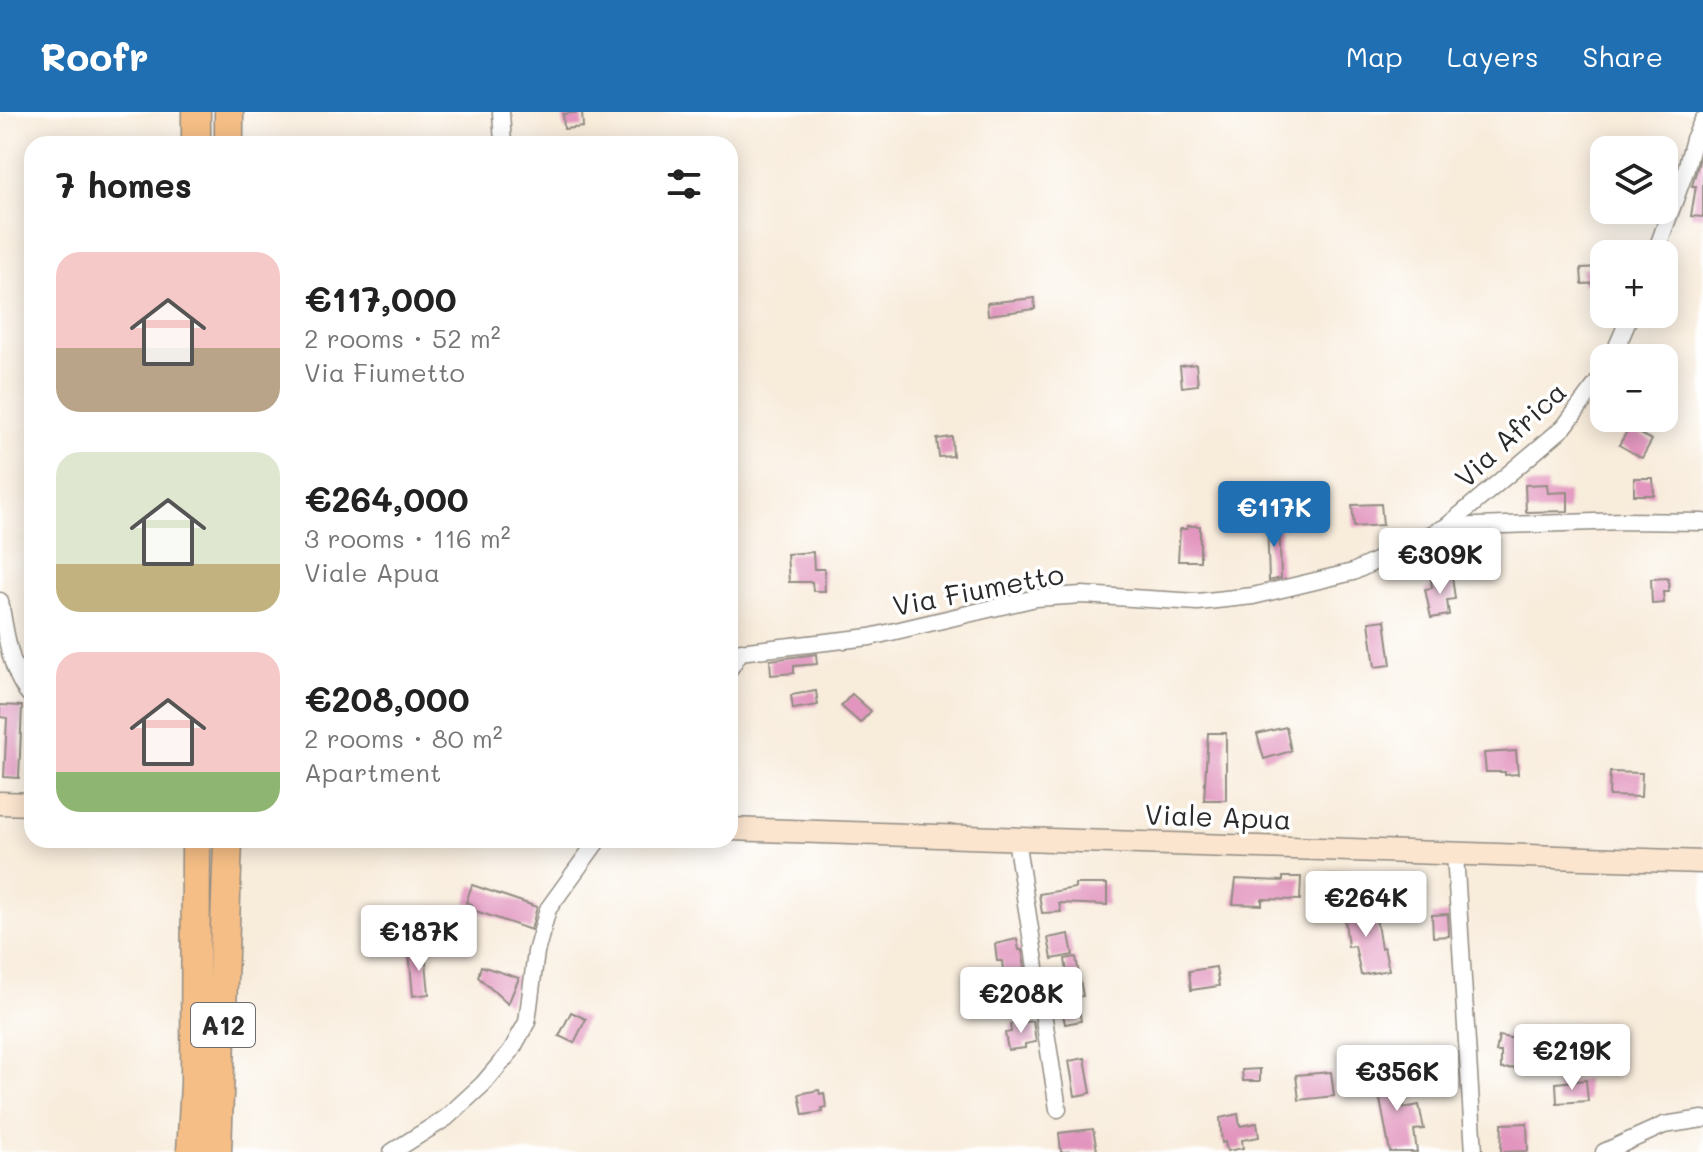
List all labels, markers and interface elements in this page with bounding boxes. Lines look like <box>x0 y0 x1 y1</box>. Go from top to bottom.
text: Roofr <box>40 31 149 81</box>
text: Map <box>1346 38 1403 74</box>
text: Layers <box>1447 38 1539 74</box>
text: Share <box>1583 38 1663 74</box>
map controls <box>1590 136 1678 432</box>
button: layers <box>1590 136 1678 224</box>
text: 7 homes <box>56 162 192 207</box>
icon: filters <box>662 162 706 206</box>
button: + <box>1590 240 1678 328</box>
text: €117,000 <box>304 276 457 321</box>
icon: home <box>120 284 216 380</box>
text: 2 rooms · 52 m² <box>304 321 501 355</box>
button: − <box>1590 344 1678 432</box>
text: Via Fiumetto <box>304 355 465 389</box>
street label: Via Africa <box>1447 373 1573 495</box>
text: €264,000 <box>304 476 469 521</box>
pin: €117K <box>1218 481 1330 549</box>
icon: home <box>120 484 216 580</box>
text: €117K <box>1236 490 1312 524</box>
text: 3 rooms · 116 m² <box>304 521 511 555</box>
pin: €309K <box>1384 528 1496 596</box>
text: €309K <box>1397 537 1483 571</box>
text: Viale Apua <box>304 555 440 589</box>
street label: Via Fiumetto <box>889 555 1067 623</box>
text: €208,000 <box>304 676 470 721</box>
icon: home <box>120 684 216 780</box>
text: 2 rooms · 80 m² <box>304 721 503 755</box>
text: Apartment <box>304 755 441 789</box>
street label: Viale Apua <box>1144 795 1292 837</box>
pin: €264K <box>1310 871 1422 939</box>
text: €264K <box>1324 880 1408 914</box>
pin: €187K <box>363 905 475 973</box>
text: €187K <box>379 914 459 948</box>
pin: €208K <box>965 967 1077 1035</box>
text: €208K <box>978 976 1064 1010</box>
road number: A12 <box>191 1003 255 1047</box>
pin: €219K <box>1516 1024 1628 1092</box>
text: €219K <box>1532 1033 1612 1067</box>
pin: €356K <box>1341 1045 1453 1113</box>
text: €356K <box>1355 1054 1439 1088</box>

